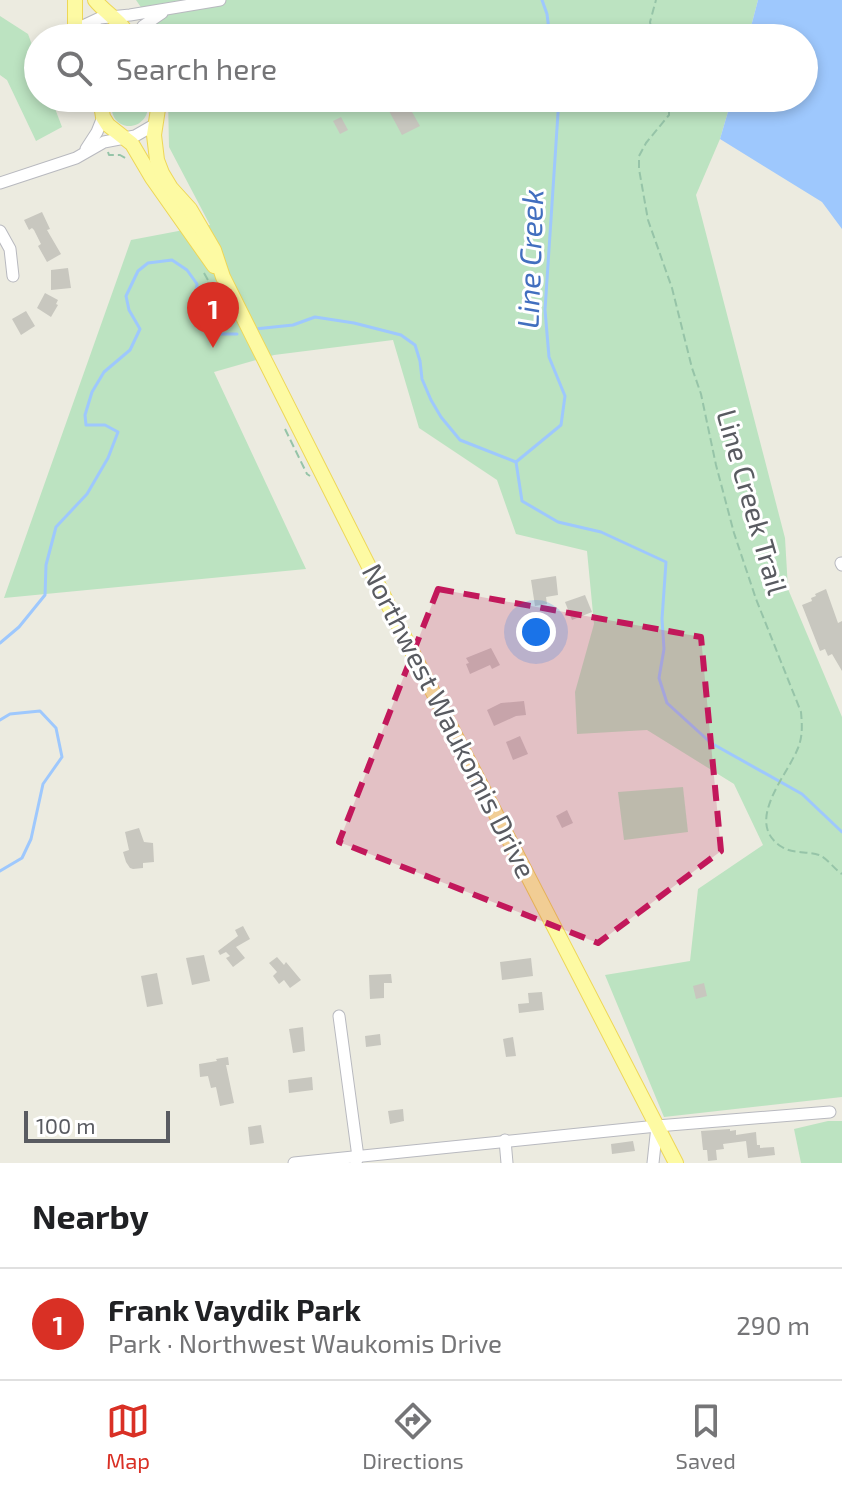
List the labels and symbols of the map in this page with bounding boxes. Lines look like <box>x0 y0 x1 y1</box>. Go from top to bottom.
water label: Line Creek <box>509 189 549 329</box>
pin: 1 <box>187 282 239 348</box>
street label: Line Creek Trail <box>710 405 796 599</box>
street label: Northwest Waukomis Drive <box>356 558 544 883</box>
your location <box>516 612 556 652</box>
scale bar <box>24 1107 170 1143</box>

